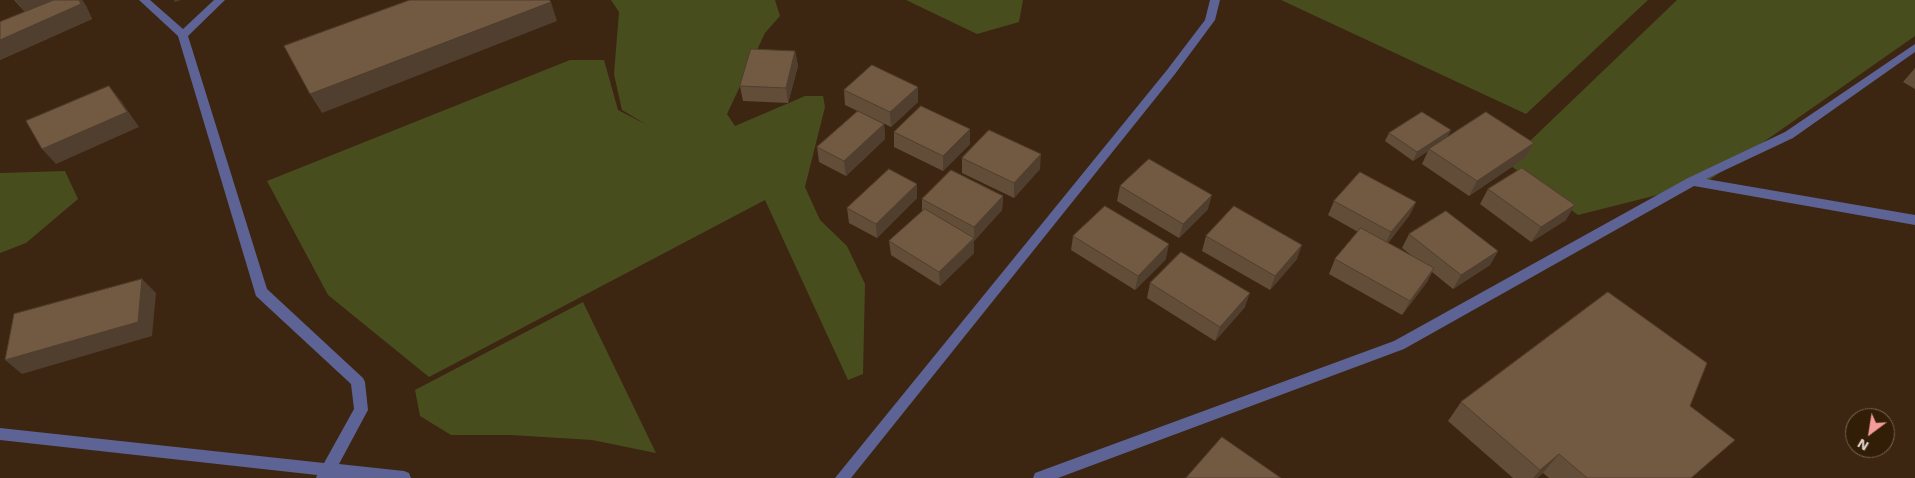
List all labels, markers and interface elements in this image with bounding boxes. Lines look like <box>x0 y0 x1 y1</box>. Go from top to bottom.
north arrow <box>1845 408 1895 458</box>
text: N <box>1854 435 1871 455</box>

